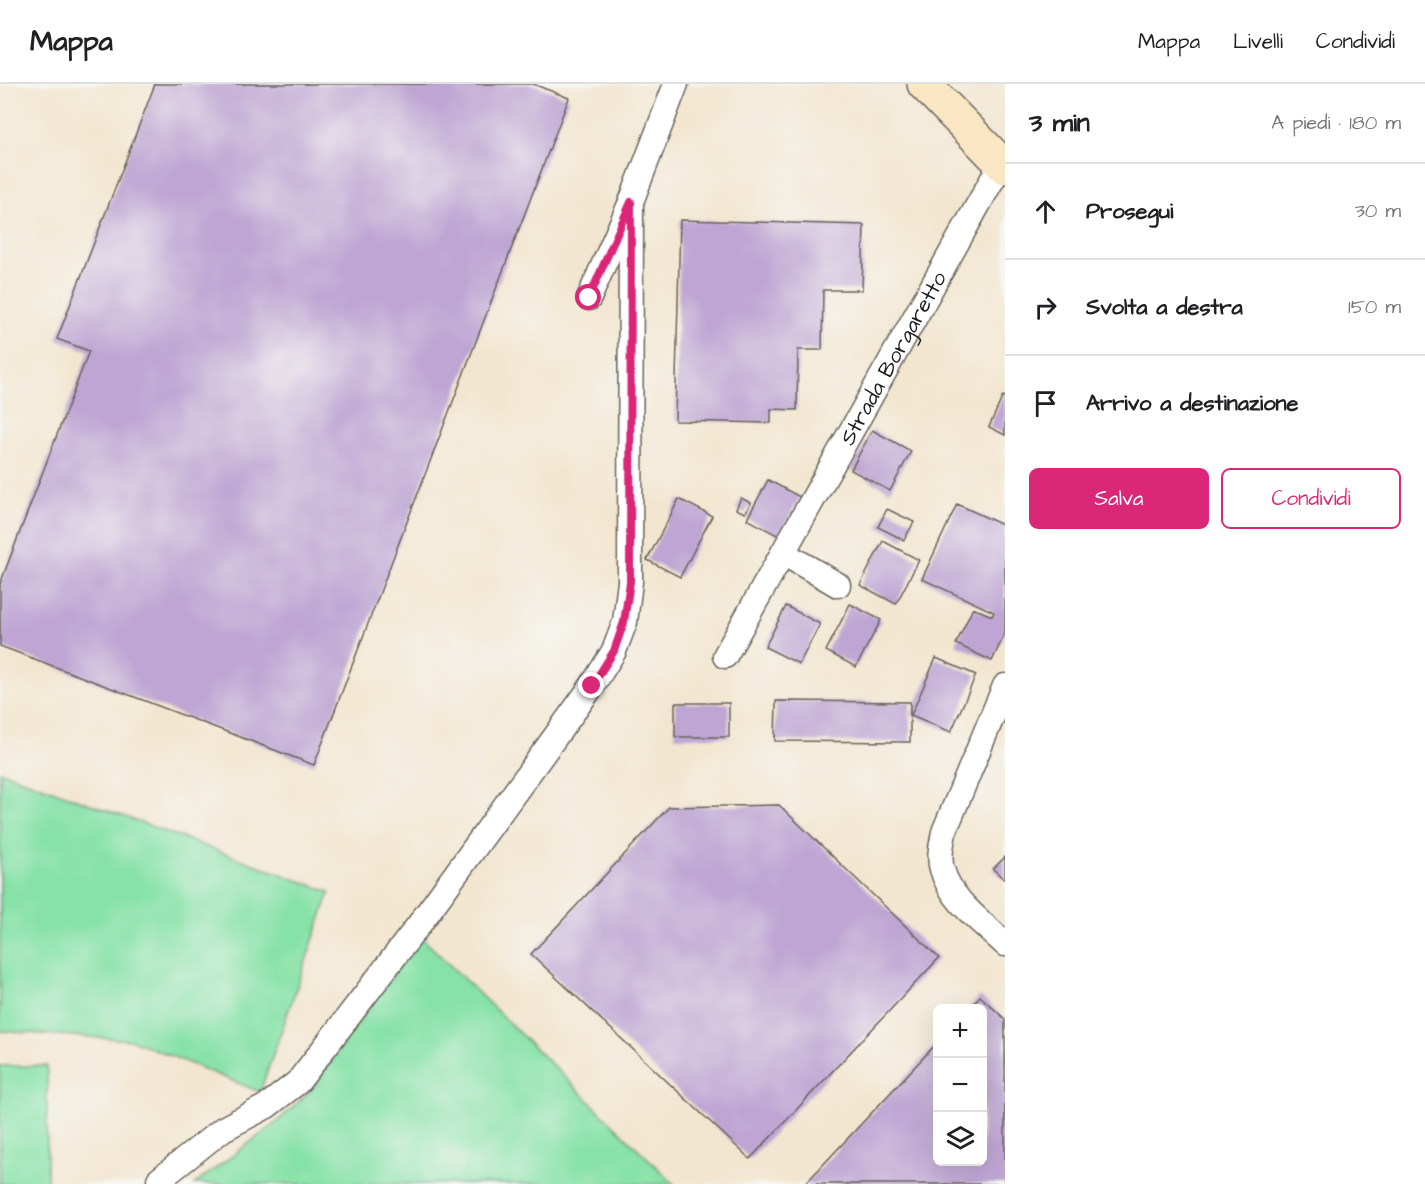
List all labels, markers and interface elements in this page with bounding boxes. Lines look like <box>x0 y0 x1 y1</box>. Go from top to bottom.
text: Mappa <box>30 22 113 61</box>
text: Mappa <box>1138 27 1200 56</box>
text: Livelli <box>1233 27 1283 56</box>
text: Condividi <box>1316 27 1395 56</box>
text: 3 min <box>1029 105 1090 141</box>
text: A piedi · 180 m <box>1271 109 1401 137</box>
icon: ahead <box>1029 195 1062 228</box>
text: Prosegui <box>1086 196 1173 227</box>
text: 30 m <box>1355 197 1401 225</box>
street label: Strada Borgaretto <box>833 265 955 451</box>
route start <box>575 284 601 310</box>
icon: right <box>1029 291 1062 324</box>
text: Svolta a destra <box>1086 292 1243 323</box>
text: 150 m <box>1348 293 1401 321</box>
icon: arrive <box>1029 387 1062 420</box>
text: Arrivo a destinazione <box>1086 388 1298 419</box>
button: Salva <box>1029 468 1209 529</box>
button: Condividi <box>1221 468 1401 529</box>
route end <box>578 672 604 698</box>
map controls <box>933 1004 987 1166</box>
button: + <box>933 1004 987 1058</box>
button: − <box>933 1058 987 1112</box>
button: layers <box>933 1112 987 1166</box>

